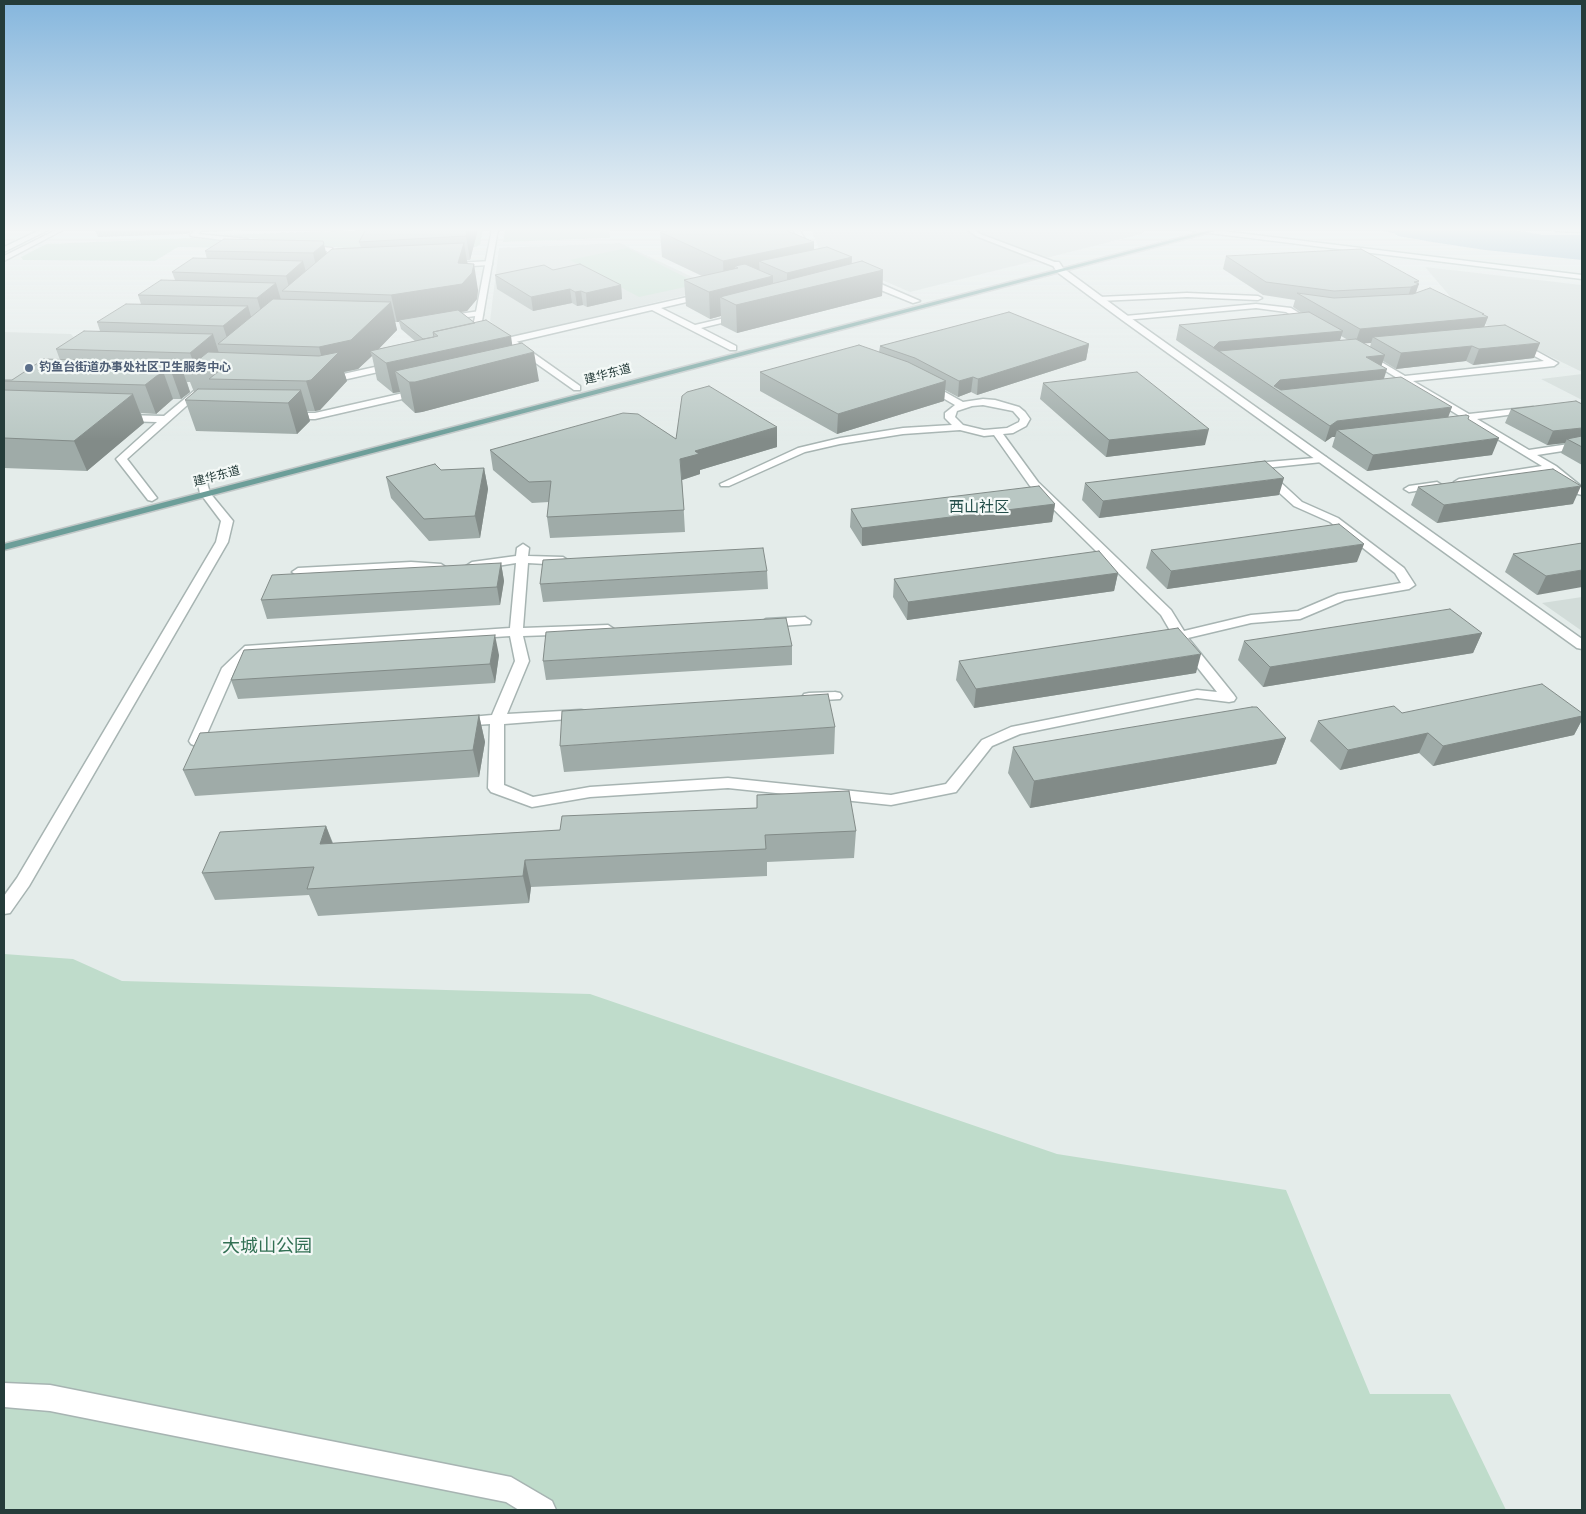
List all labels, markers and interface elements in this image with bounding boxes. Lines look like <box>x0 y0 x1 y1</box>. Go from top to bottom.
place label: 钓鱼台街道办事处社区卫生服务中心 <box>39 361 231 375</box>
marker: 钓鱼台街道办事处社区卫生服务中心 <box>23 362 35 374</box>
street label: 建华东道 <box>583 362 633 388</box>
street label: 建华东道 <box>192 464 242 490</box>
district label: 西山社区 <box>949 499 1009 517</box>
park label: 大城山公园 <box>222 1237 312 1259</box>

